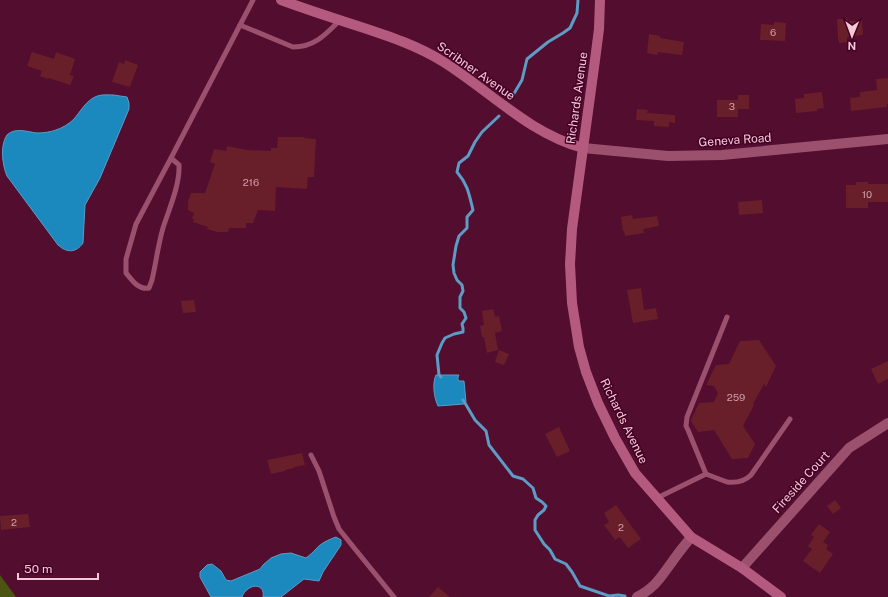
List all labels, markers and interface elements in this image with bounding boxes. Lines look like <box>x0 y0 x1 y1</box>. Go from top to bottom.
north arrow <box>832 16 872 56</box>
house number: 6 <box>770 26 776 38</box>
street label: Scribner Avenue <box>434 39 518 103</box>
text: N <box>847 40 856 52</box>
street label: Richards Avenue <box>564 51 590 145</box>
house number: 3 <box>729 100 735 112</box>
street label: Geneva Road <box>698 130 772 150</box>
house number: 216 <box>243 176 259 188</box>
house number: 10 <box>862 188 872 200</box>
street label: Richards Avenue <box>597 376 651 466</box>
house number: 259 <box>727 391 745 403</box>
street label: Fireside Court <box>769 448 833 516</box>
house number: 2 <box>11 516 17 528</box>
house number: 2 <box>618 521 624 533</box>
scale bar <box>18 555 98 581</box>
text: 50 m <box>24 562 52 576</box>

